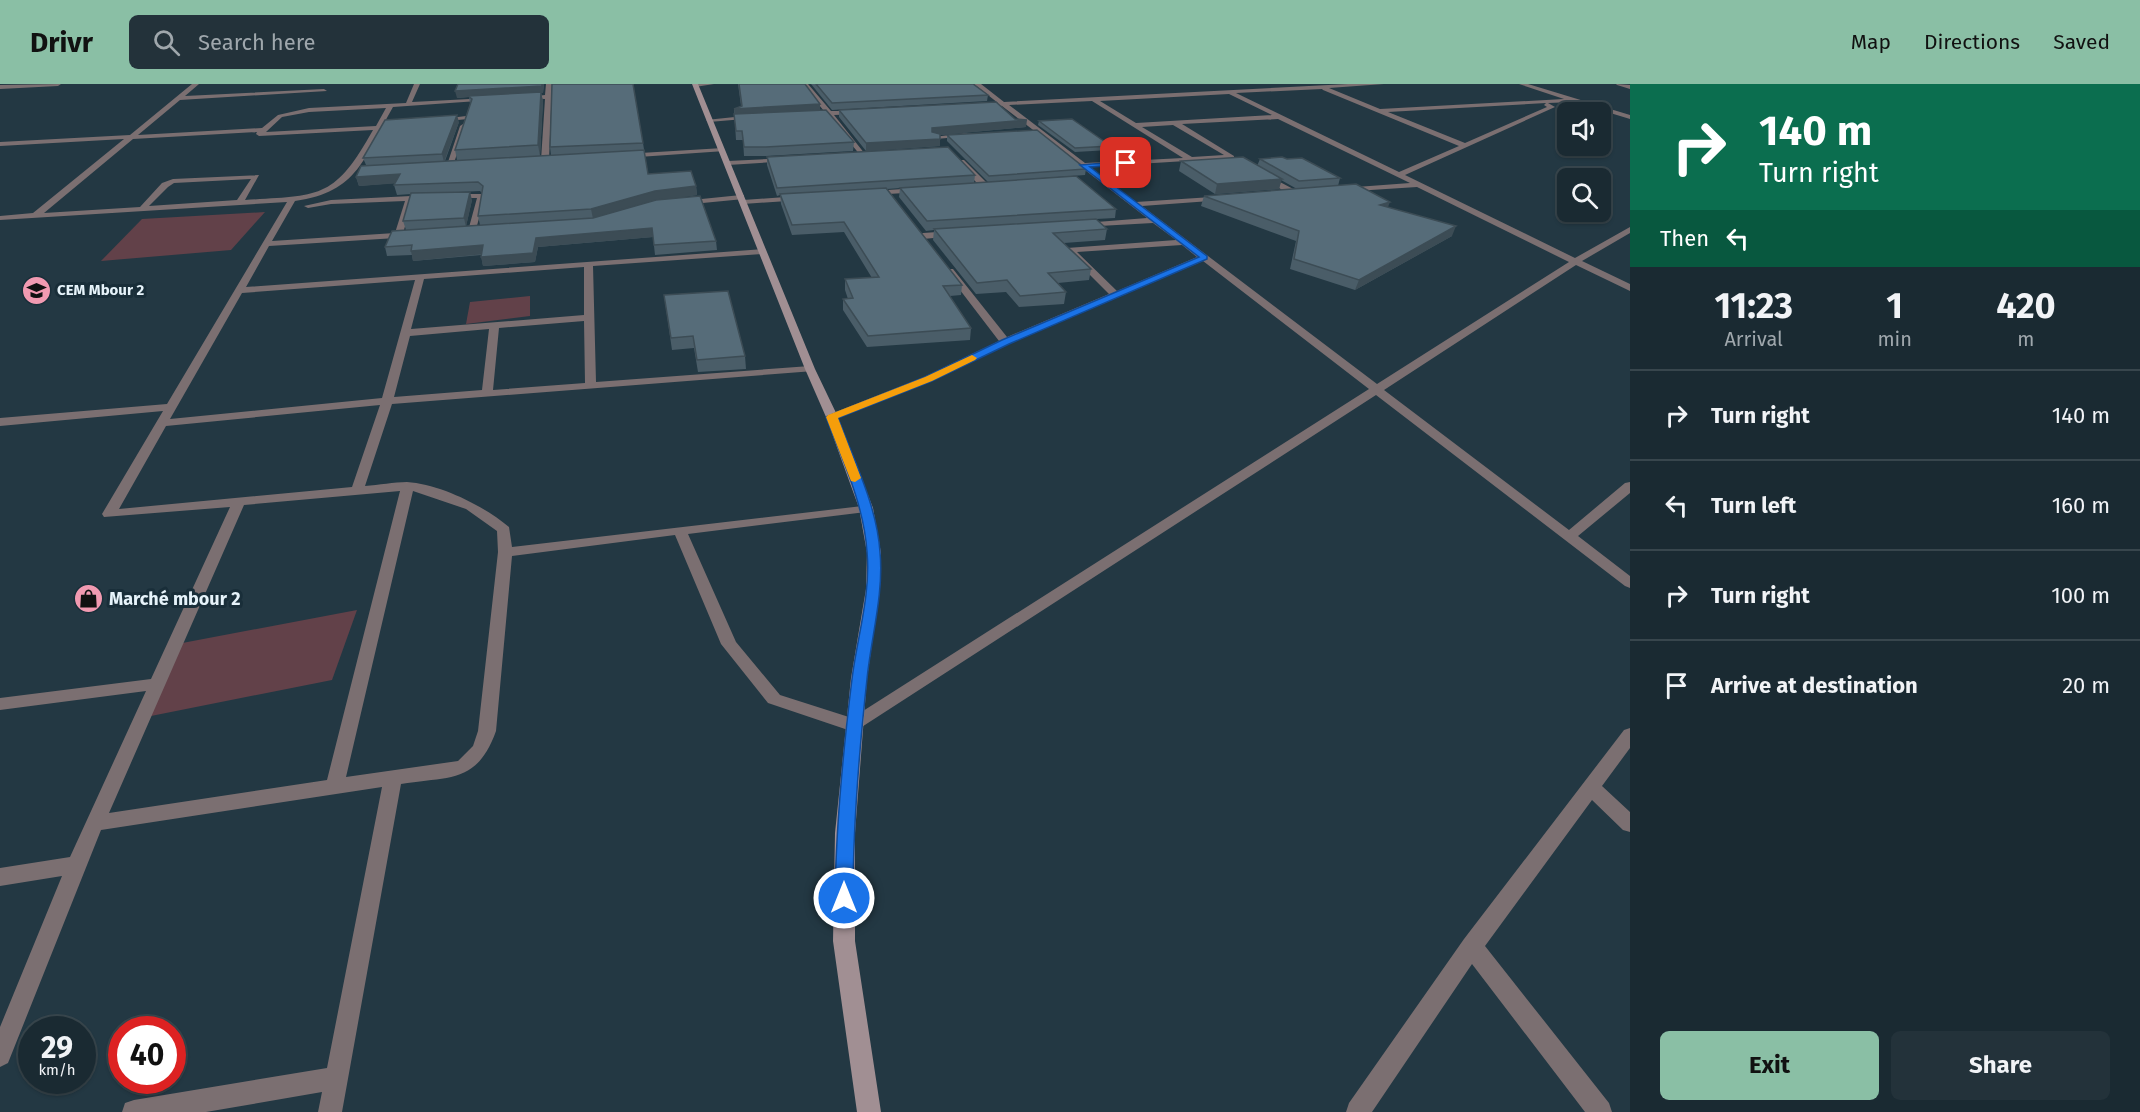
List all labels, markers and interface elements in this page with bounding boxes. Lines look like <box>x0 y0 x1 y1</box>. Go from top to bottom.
search box <box>129 15 549 69</box>
text: Drivr <box>30 26 93 59</box>
icon: search <box>150 26 183 59</box>
text: Search here <box>198 29 315 56</box>
text: Map <box>1851 29 1891 55</box>
text: Directions <box>1924 29 2020 55</box>
text: Saved <box>2053 29 2110 55</box>
map controls <box>1557 102 1611 222</box>
button: sound <box>1557 102 1611 156</box>
text: 140 m <box>1759 106 1872 156</box>
icon: right <box>1660 108 1738 186</box>
pin <box>1100 137 1151 188</box>
icon: arrive <box>1109 146 1142 179</box>
text: Turn right <box>1759 157 1879 189</box>
button: search <box>1557 168 1611 222</box>
icon: left <box>1721 222 1754 255</box>
text: Then <box>1660 225 1709 252</box>
school or university icon: CEM Mbour 2 <box>20 274 52 306</box>
place label: CEM Mbour 2 <box>57 281 145 299</box>
text: 11:23 <box>1714 284 1793 328</box>
text: 1 <box>1886 284 1903 328</box>
text: 420 <box>1996 284 2056 328</box>
text: Arrival <box>1724 327 1783 351</box>
text: min <box>1877 327 1912 351</box>
text: m <box>2017 327 2035 351</box>
icon: right <box>1660 399 1693 432</box>
text: Turn right <box>1711 402 1810 429</box>
text: 140 m <box>2052 402 2110 429</box>
icon: left <box>1660 489 1693 522</box>
text: Turn left <box>1711 492 1796 519</box>
text: 160 m <box>2052 492 2110 519</box>
icon: right <box>1660 579 1693 612</box>
text: Turn right <box>1711 582 1810 609</box>
text: 100 m <box>2051 582 2110 609</box>
shop icon: Marché mbour 2 <box>72 583 104 615</box>
place label: Marché mbour 2 <box>109 588 240 610</box>
icon: arrive <box>1660 669 1693 702</box>
text: Arrive at destination <box>1711 672 1918 699</box>
text: 20 m <box>2062 672 2110 699</box>
position arrow <box>812 866 876 930</box>
speed limit sign: 40 <box>108 1016 186 1094</box>
text: 29 <box>41 1030 73 1066</box>
button: Exit <box>1660 1031 1879 1100</box>
button: Share <box>1891 1031 2110 1100</box>
text: km/h <box>38 1061 76 1079</box>

